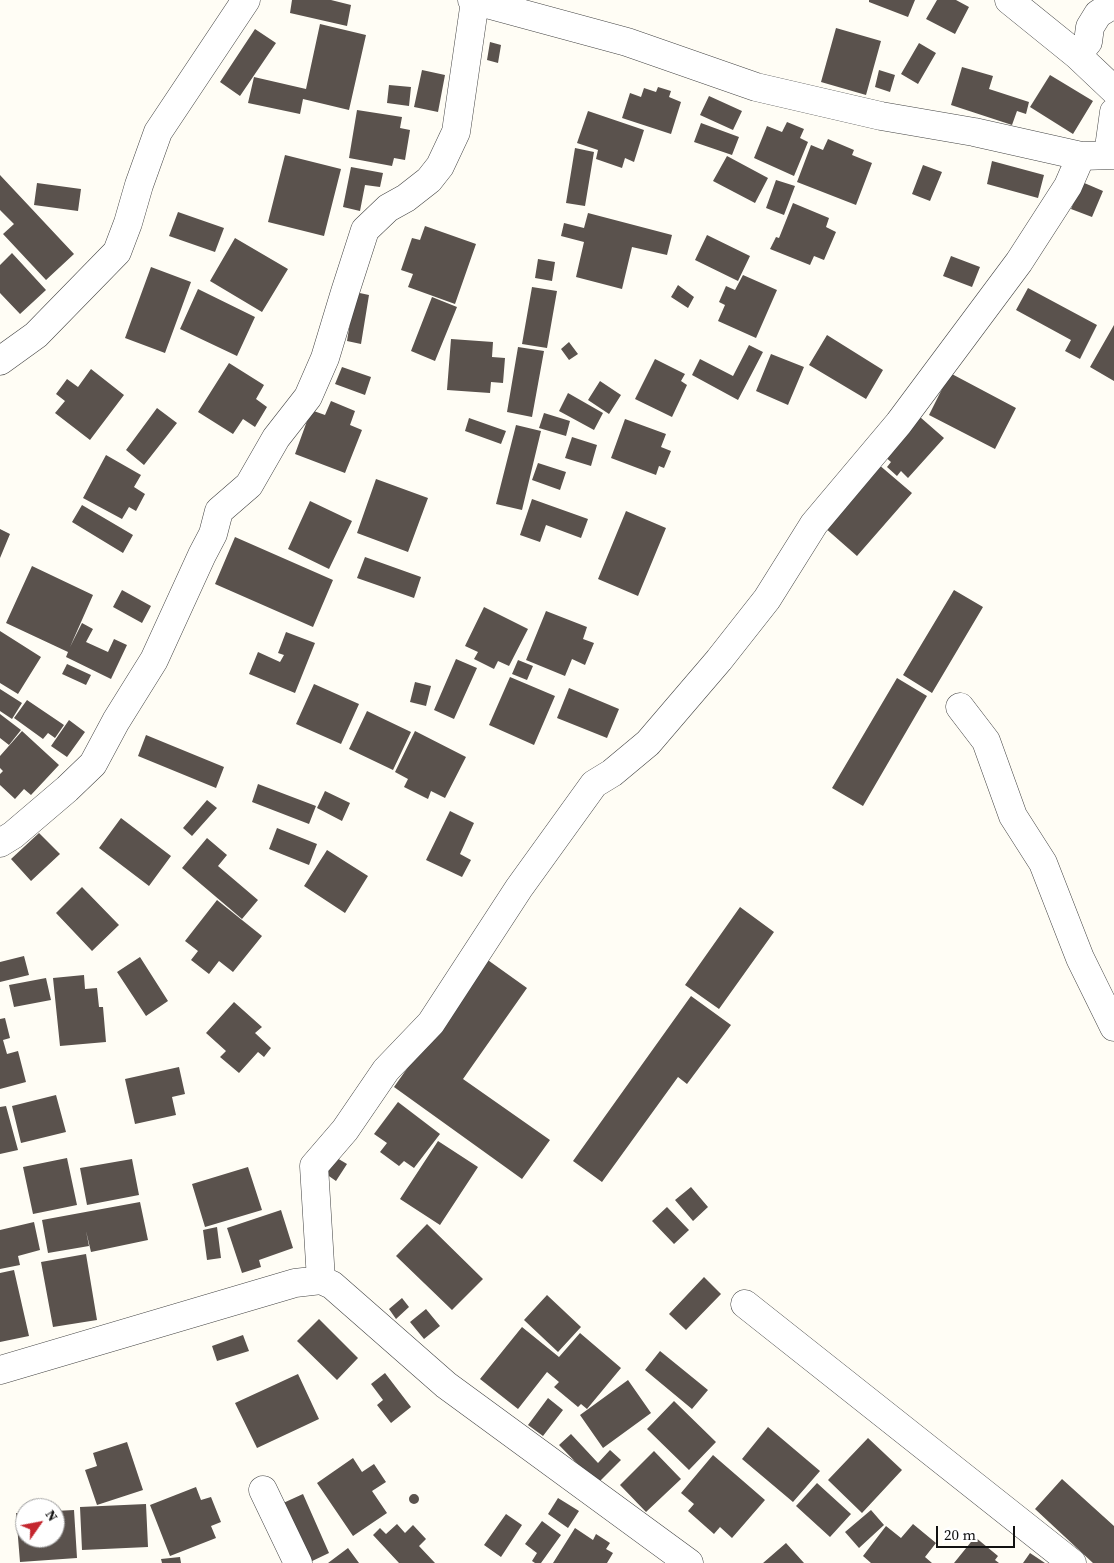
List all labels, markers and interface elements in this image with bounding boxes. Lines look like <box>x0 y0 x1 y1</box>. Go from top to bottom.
north arrow <box>15 1498 65 1548</box>
text: N <box>41 1506 63 1525</box>
scale bar <box>939 1516 1018 1548</box>
text: 20 m <box>944 1524 976 1545</box>

